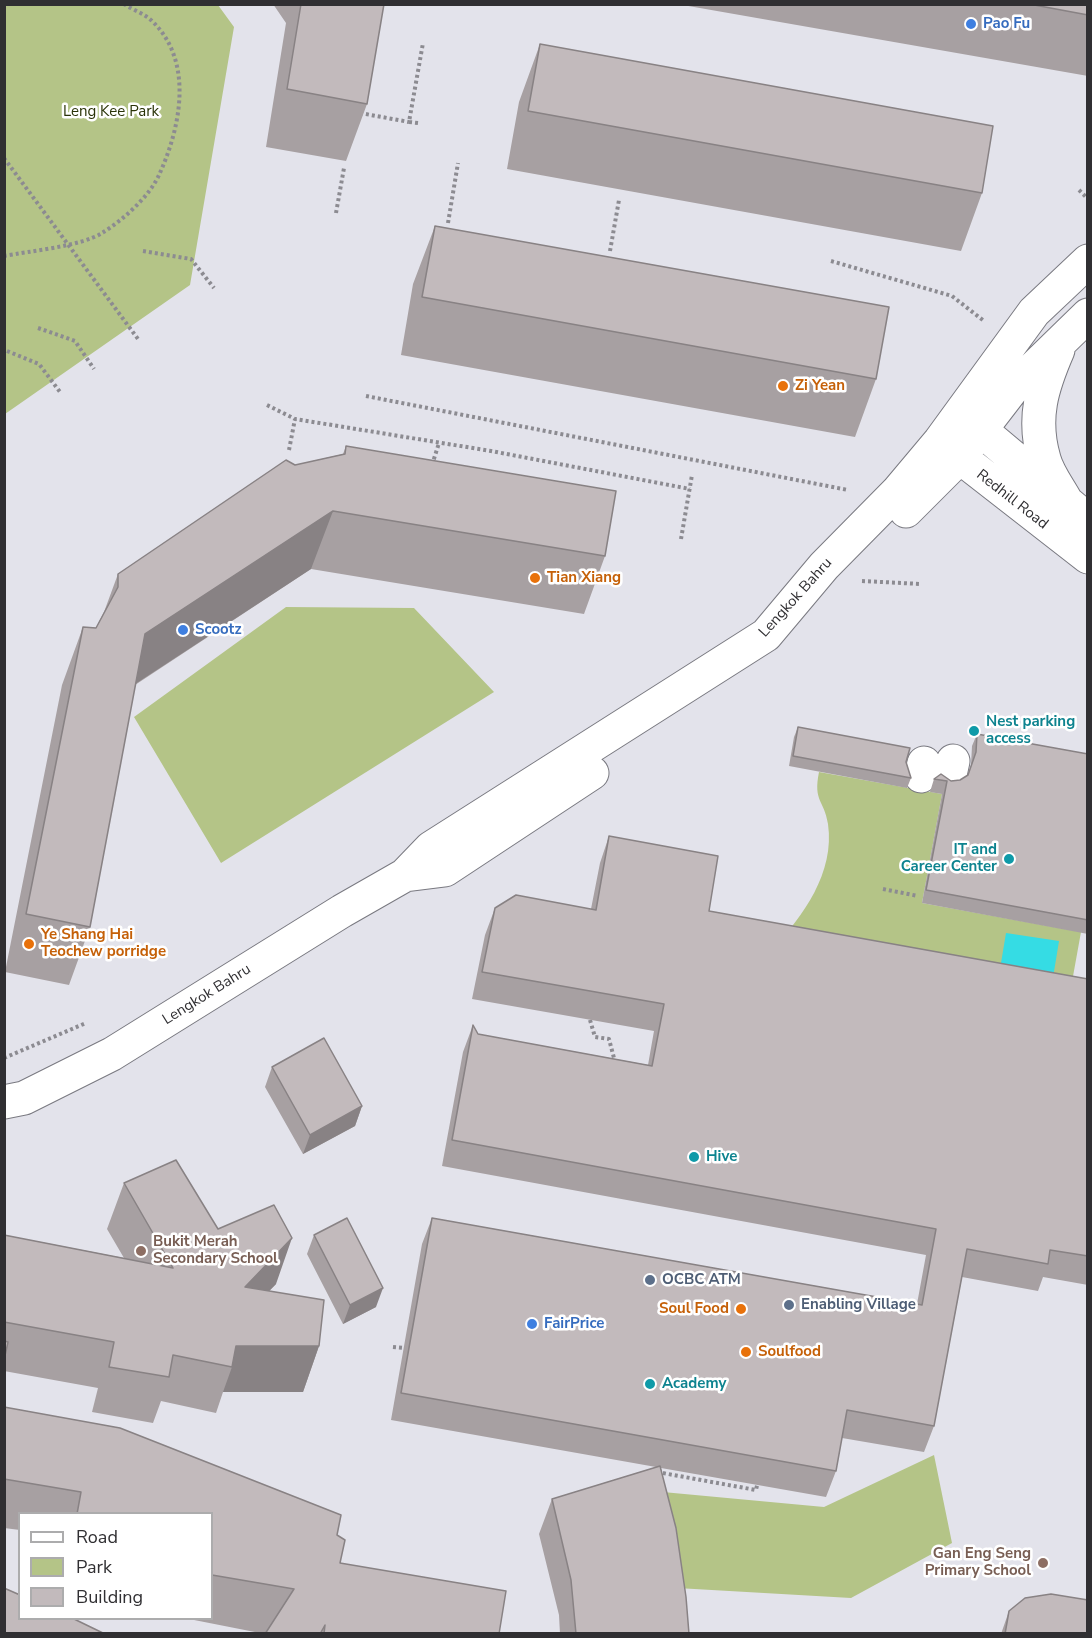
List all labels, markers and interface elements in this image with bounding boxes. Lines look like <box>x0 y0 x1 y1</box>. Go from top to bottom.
place label: Pao Fu <box>983 15 1030 33</box>
marker: Pao Fu <box>964 17 978 31</box>
park label: Leng Kee Park <box>63 103 159 121</box>
place label: Zi Yean <box>795 377 845 395</box>
marker: Zi Yean <box>776 379 790 393</box>
street label: Redhill Road <box>972 466 1052 534</box>
street label: Lengkok Bahru <box>756 555 836 641</box>
place label: Tian Xiang <box>547 569 621 587</box>
marker: Tian Xiang <box>528 571 542 585</box>
place label: Scootz <box>195 621 241 639</box>
marker: Scootz <box>176 623 190 637</box>
place label: Nest parking access <box>986 713 1075 748</box>
marker: Nest parking access <box>967 724 981 738</box>
place label: IT and Career Center <box>901 841 997 876</box>
marker: IT and Career Center <box>1002 852 1016 866</box>
place label: Ye Shang Hai Teochew porridge <box>41 926 166 961</box>
marker: Ye Shang Hai Teochew porridge <box>22 937 36 951</box>
street label: Lengkok Bahru <box>160 961 254 1029</box>
place label: Hive <box>706 1148 737 1166</box>
marker: Hive <box>687 1150 701 1164</box>
place label: Bukit Merah Secondary School <box>153 1233 278 1268</box>
marker: Bukit Merah Secondary School <box>134 1244 148 1258</box>
place label: OCBC ATM <box>662 1271 741 1289</box>
marker: OCBC ATM <box>643 1273 657 1287</box>
place label: Enabling Village <box>801 1296 916 1314</box>
marker: Enabling Village <box>782 1298 796 1312</box>
place label: Soul Food <box>659 1300 729 1318</box>
marker: Soul Food <box>734 1302 748 1316</box>
place label: FairPrice <box>544 1315 604 1333</box>
marker: FairPrice <box>525 1317 539 1331</box>
place label: Soulfood <box>758 1343 821 1361</box>
marker: Soulfood <box>739 1345 753 1359</box>
place label: Academy <box>662 1375 726 1393</box>
marker: Academy <box>643 1377 657 1391</box>
legend <box>18 1512 213 1620</box>
text: Road <box>76 1525 118 1549</box>
place label: Gan Eng Seng Primary School <box>925 1545 1031 1580</box>
text: Park <box>76 1555 112 1579</box>
marker: Gan Eng Seng Primary School <box>1036 1556 1050 1570</box>
text: Building <box>76 1585 143 1609</box>

